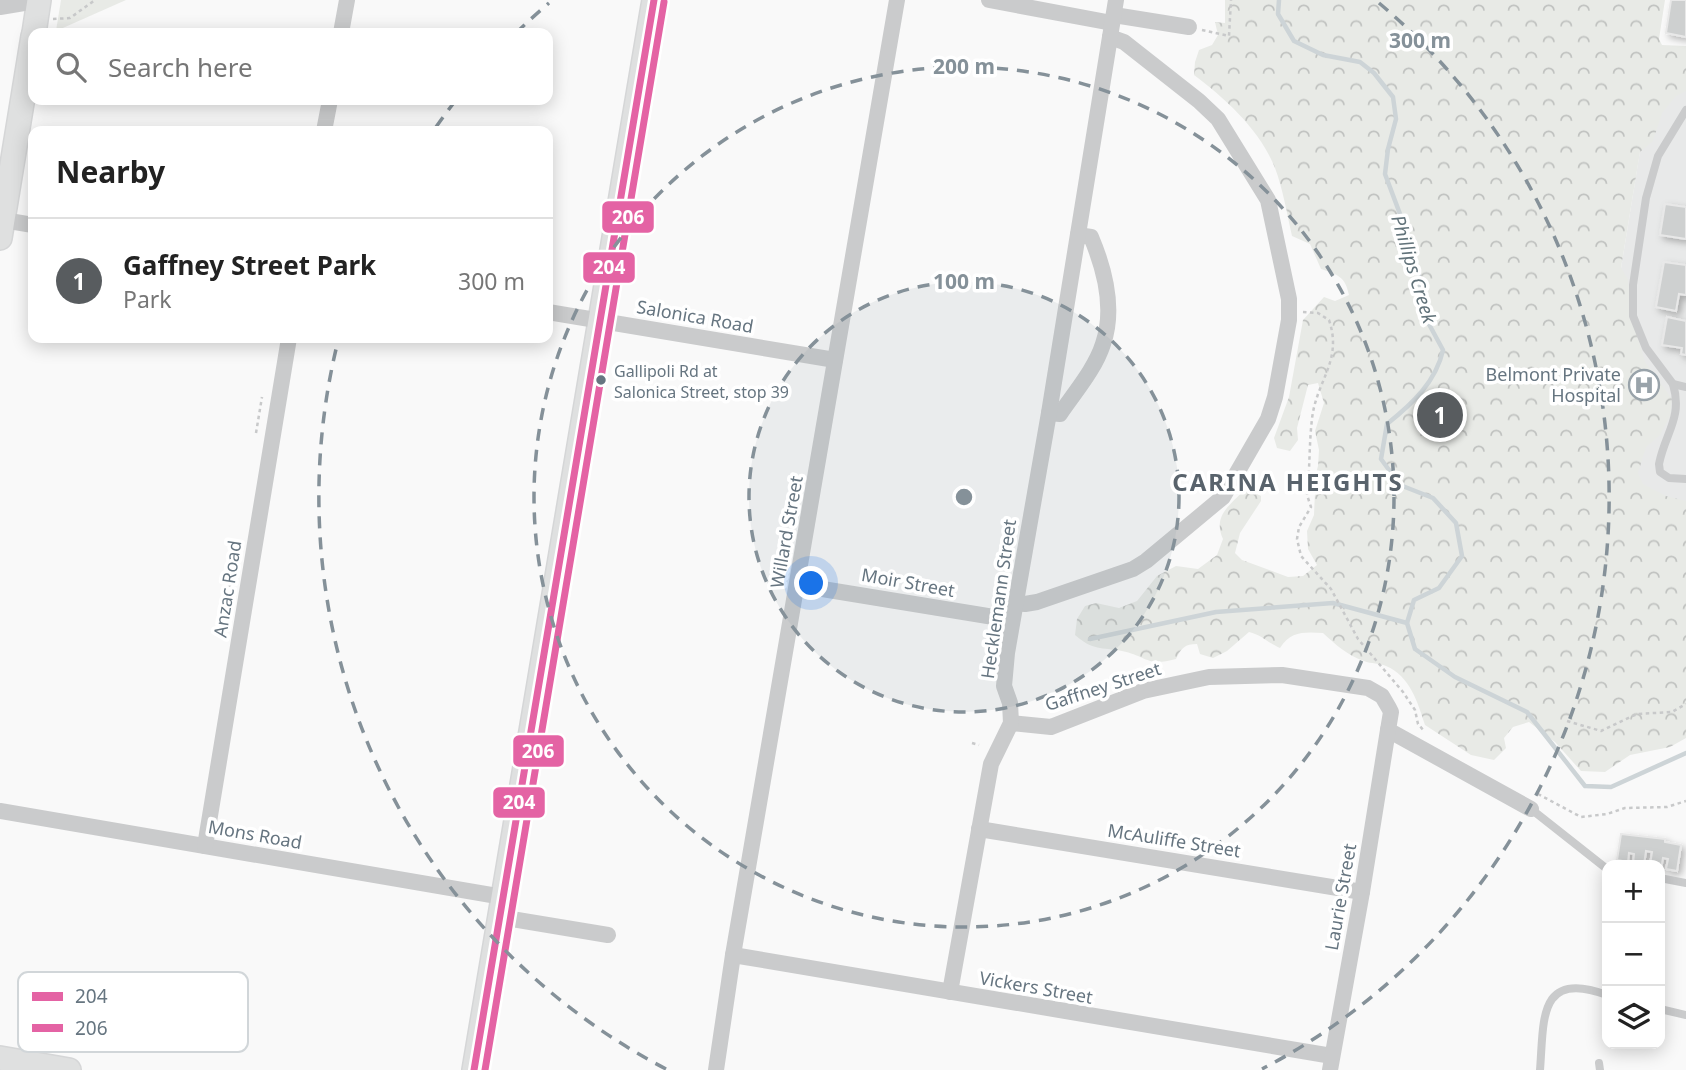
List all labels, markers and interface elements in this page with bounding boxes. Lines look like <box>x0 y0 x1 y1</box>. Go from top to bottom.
text: 300 m <box>1389 26 1451 54</box>
search box <box>28 28 553 105</box>
icon: search <box>52 48 90 86</box>
text: Search here <box>108 49 253 85</box>
text: 200 m <box>933 52 995 80</box>
text: Nearby <box>56 151 165 192</box>
line badge: 206 <box>601 200 655 234</box>
text: 206 <box>612 204 644 230</box>
water label: Phillips Creek <box>1385 212 1443 327</box>
text: Gaffney Street Park <box>123 247 376 283</box>
line badge: 204 <box>582 251 636 284</box>
text: 204 <box>593 254 625 280</box>
text: 1 <box>72 265 86 297</box>
text: 300 m <box>458 265 525 297</box>
text: 100 m <box>933 267 995 295</box>
text: Park <box>123 283 172 315</box>
street label: Salonica Road <box>635 294 755 338</box>
place label: Gallipoli Rd at Salonica Street, stop 39 <box>614 360 789 403</box>
place label: Belmont Private Hospital <box>1486 362 1621 407</box>
hospital icon: Belmont Private Hospital <box>1627 368 1661 402</box>
marker: Gallipoli Rd at Salonica Street, stop 39 <box>594 373 608 387</box>
pin: 1 <box>1417 389 1463 441</box>
district label: CARINA HEIGHTS <box>1172 465 1404 498</box>
street label: Willard Street <box>764 473 808 590</box>
centre of rings <box>952 485 976 509</box>
street label: Hecklemann Street <box>975 517 1021 680</box>
street label: Anzac Road <box>208 539 247 639</box>
street label: Moir Street <box>860 562 957 602</box>
your location <box>794 566 828 600</box>
street label: Gaffney Street <box>1042 656 1164 716</box>
line badge: 206 <box>512 734 565 768</box>
text: 206 <box>522 738 554 764</box>
line badge: 204 <box>492 786 546 819</box>
text: 204 <box>503 789 535 815</box>
street label: Mons Road <box>206 814 304 854</box>
street label: McAuliffe Street <box>1106 818 1243 862</box>
street label: Laurie Street <box>1319 841 1361 952</box>
map controls <box>1602 860 1665 1049</box>
button: + <box>1602 860 1665 923</box>
button: − <box>1602 923 1665 986</box>
street label: Vickers Street <box>978 965 1095 1009</box>
legend <box>18 972 248 1052</box>
text: 204 <box>75 983 108 1009</box>
button: layers <box>1602 986 1665 1049</box>
text: 206 <box>75 1015 108 1041</box>

